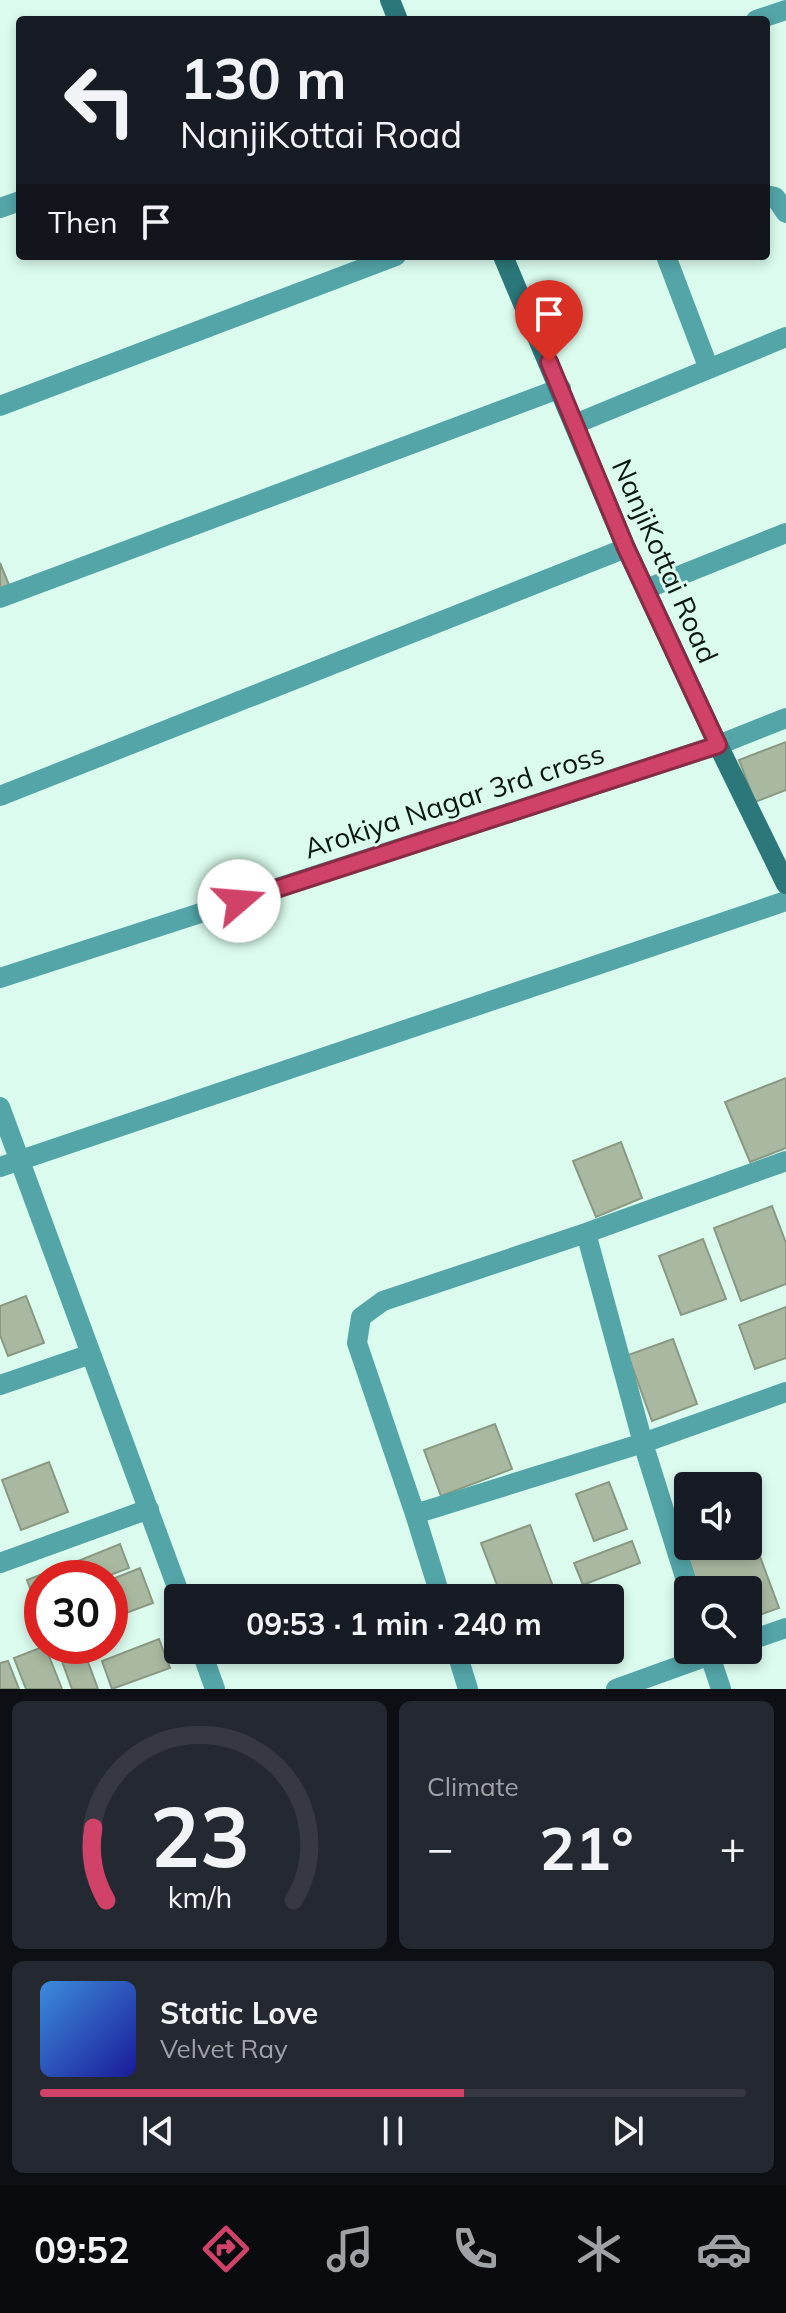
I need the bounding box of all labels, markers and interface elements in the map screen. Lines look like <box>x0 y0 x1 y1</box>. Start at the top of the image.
text: 130 m <box>180 43 347 113</box>
icon: left <box>48 48 152 152</box>
text: NanjiKottai Road <box>180 112 462 157</box>
icon: arrive <box>134 200 178 244</box>
text: Then <box>48 203 118 241</box>
pin <box>515 280 583 362</box>
icon: arrive <box>527 292 571 336</box>
street label: NanjiKottai Road <box>605 453 726 668</box>
street label: Arokiya Nagar 3rd cross <box>299 735 608 866</box>
position arrow <box>197 859 281 943</box>
map controls <box>674 1472 762 1664</box>
button: sound <box>674 1472 762 1560</box>
speed limit sign: 30 <box>24 1560 128 1664</box>
button: search <box>674 1576 762 1664</box>
text: 09:53 · 1 min · 240 m <box>246 1605 542 1643</box>
text: Climate <box>427 1770 519 1803</box>
text: 23 <box>150 1783 249 1888</box>
text: 21° <box>539 1810 634 1885</box>
text: − <box>427 1820 453 1875</box>
text: + <box>720 1820 746 1875</box>
text: km/h <box>167 1879 232 1915</box>
text: Static Love <box>160 1994 318 2032</box>
text: Velvet Ray <box>160 2032 288 2065</box>
icon: previous <box>136 2109 180 2153</box>
icon: pause <box>371 2109 415 2153</box>
icon: next <box>606 2109 650 2153</box>
icon: directions <box>198 2221 254 2277</box>
icon: music <box>322 2221 378 2277</box>
icon: phone <box>447 2221 503 2277</box>
icon: climate <box>571 2221 627 2277</box>
icon: car <box>696 2221 752 2277</box>
text: 09:52 <box>34 2227 130 2272</box>

